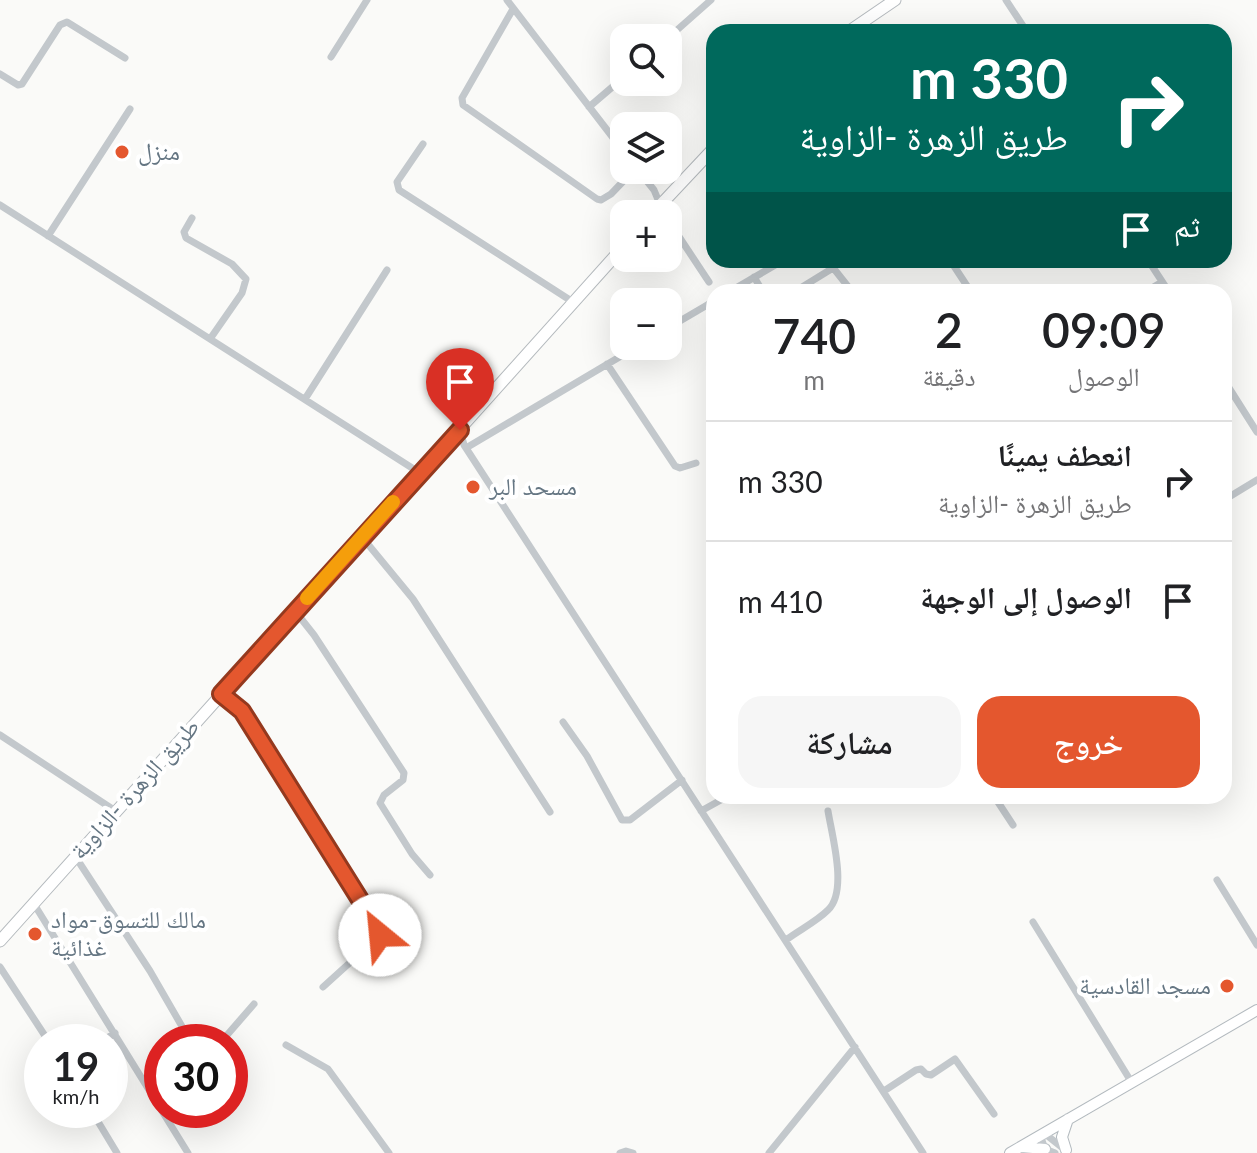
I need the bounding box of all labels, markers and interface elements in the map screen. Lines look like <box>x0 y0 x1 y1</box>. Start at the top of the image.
map controls <box>610 24 682 360</box>
button: search <box>610 24 682 96</box>
text: 330 m <box>910 44 1068 111</box>
icon: right <box>1096 56 1200 160</box>
button: layers <box>610 112 682 184</box>
text: طريق الزهرة -الزاوية <box>799 114 1068 158</box>
place label: منزل <box>138 136 180 166</box>
marker: منزل <box>113 143 131 161</box>
button: + <box>610 200 682 272</box>
text: ثم <box>1174 207 1200 243</box>
icon: arrive <box>1114 208 1158 252</box>
button: − <box>610 288 682 360</box>
text: 2 <box>935 301 963 358</box>
text: 09:09 <box>1042 301 1166 358</box>
text: 740 <box>773 307 856 364</box>
pin <box>426 348 494 430</box>
icon: arrive <box>438 360 482 404</box>
text: دقيقة <box>923 360 975 392</box>
text: الوصول <box>1068 360 1140 392</box>
text: m <box>804 364 825 396</box>
text: انعطف يمينًا <box>997 436 1132 472</box>
icon: right <box>1156 459 1200 503</box>
text: 330 m <box>738 463 823 499</box>
place label: مسحد البر <box>488 471 577 501</box>
marker: مسحد البر <box>464 478 482 496</box>
text: طريق الزهرة -الزاوية <box>938 487 1132 519</box>
text: الوصول إلى الوجهة <box>920 578 1132 614</box>
icon: arrive <box>1156 579 1200 623</box>
text: 410 m <box>738 583 823 619</box>
button: مشاركة <box>738 696 961 788</box>
button: خروج <box>977 696 1200 788</box>
street label: طريق الزهرة -الزاوية <box>63 712 205 865</box>
position arrow <box>338 893 422 977</box>
place label: مالك للتسوق-مواد غذائية <box>51 904 206 961</box>
marker: مالك للتسوق-مواد غذائية <box>26 925 44 943</box>
place label: مسجد القادسية <box>1079 970 1211 999</box>
marker: مسجد القادسية <box>1218 977 1236 995</box>
speed limit sign: 30 <box>144 1024 248 1128</box>
text: 19 <box>53 1042 99 1090</box>
text: km/h <box>53 1084 99 1108</box>

